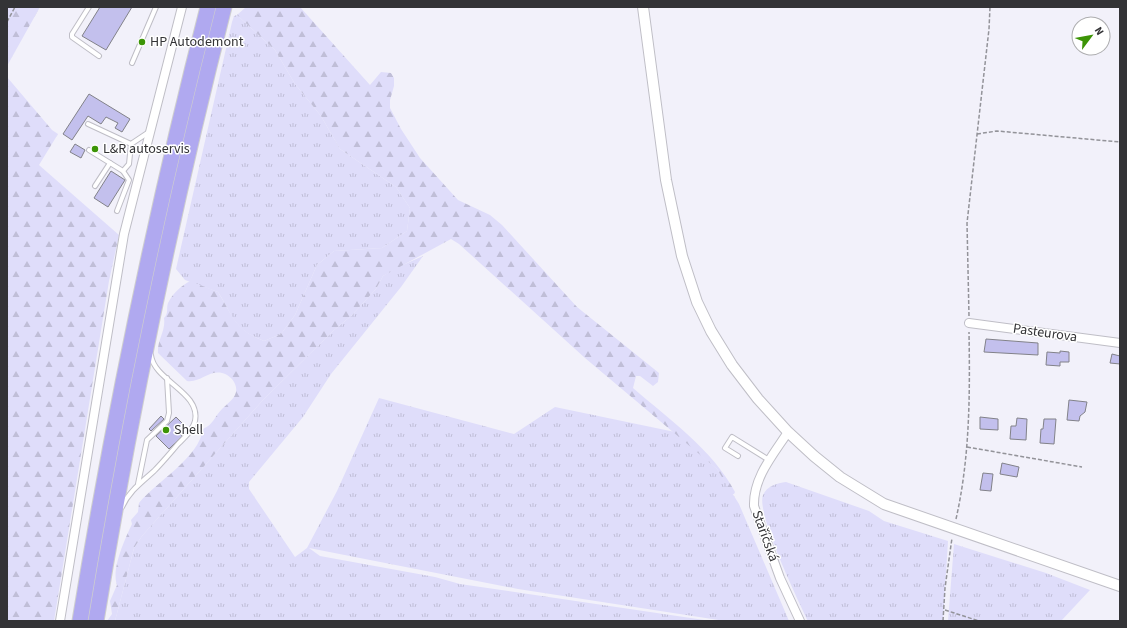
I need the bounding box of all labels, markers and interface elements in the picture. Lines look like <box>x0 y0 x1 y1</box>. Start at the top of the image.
north arrow <box>1071 16 1111 56</box>
text: N <box>1091 24 1107 38</box>
place label: HP Autodemont <box>150 32 244 52</box>
marker: HP Autodemont <box>137 37 147 47</box>
place label: L&R autoservis <box>103 139 190 159</box>
marker: L&R autoservis <box>90 144 100 154</box>
street label: Pasteurova <box>1012 319 1078 347</box>
place label: Shell <box>174 420 204 440</box>
marker: Shell <box>161 425 171 435</box>
street label: Staříčská <box>747 508 783 564</box>

